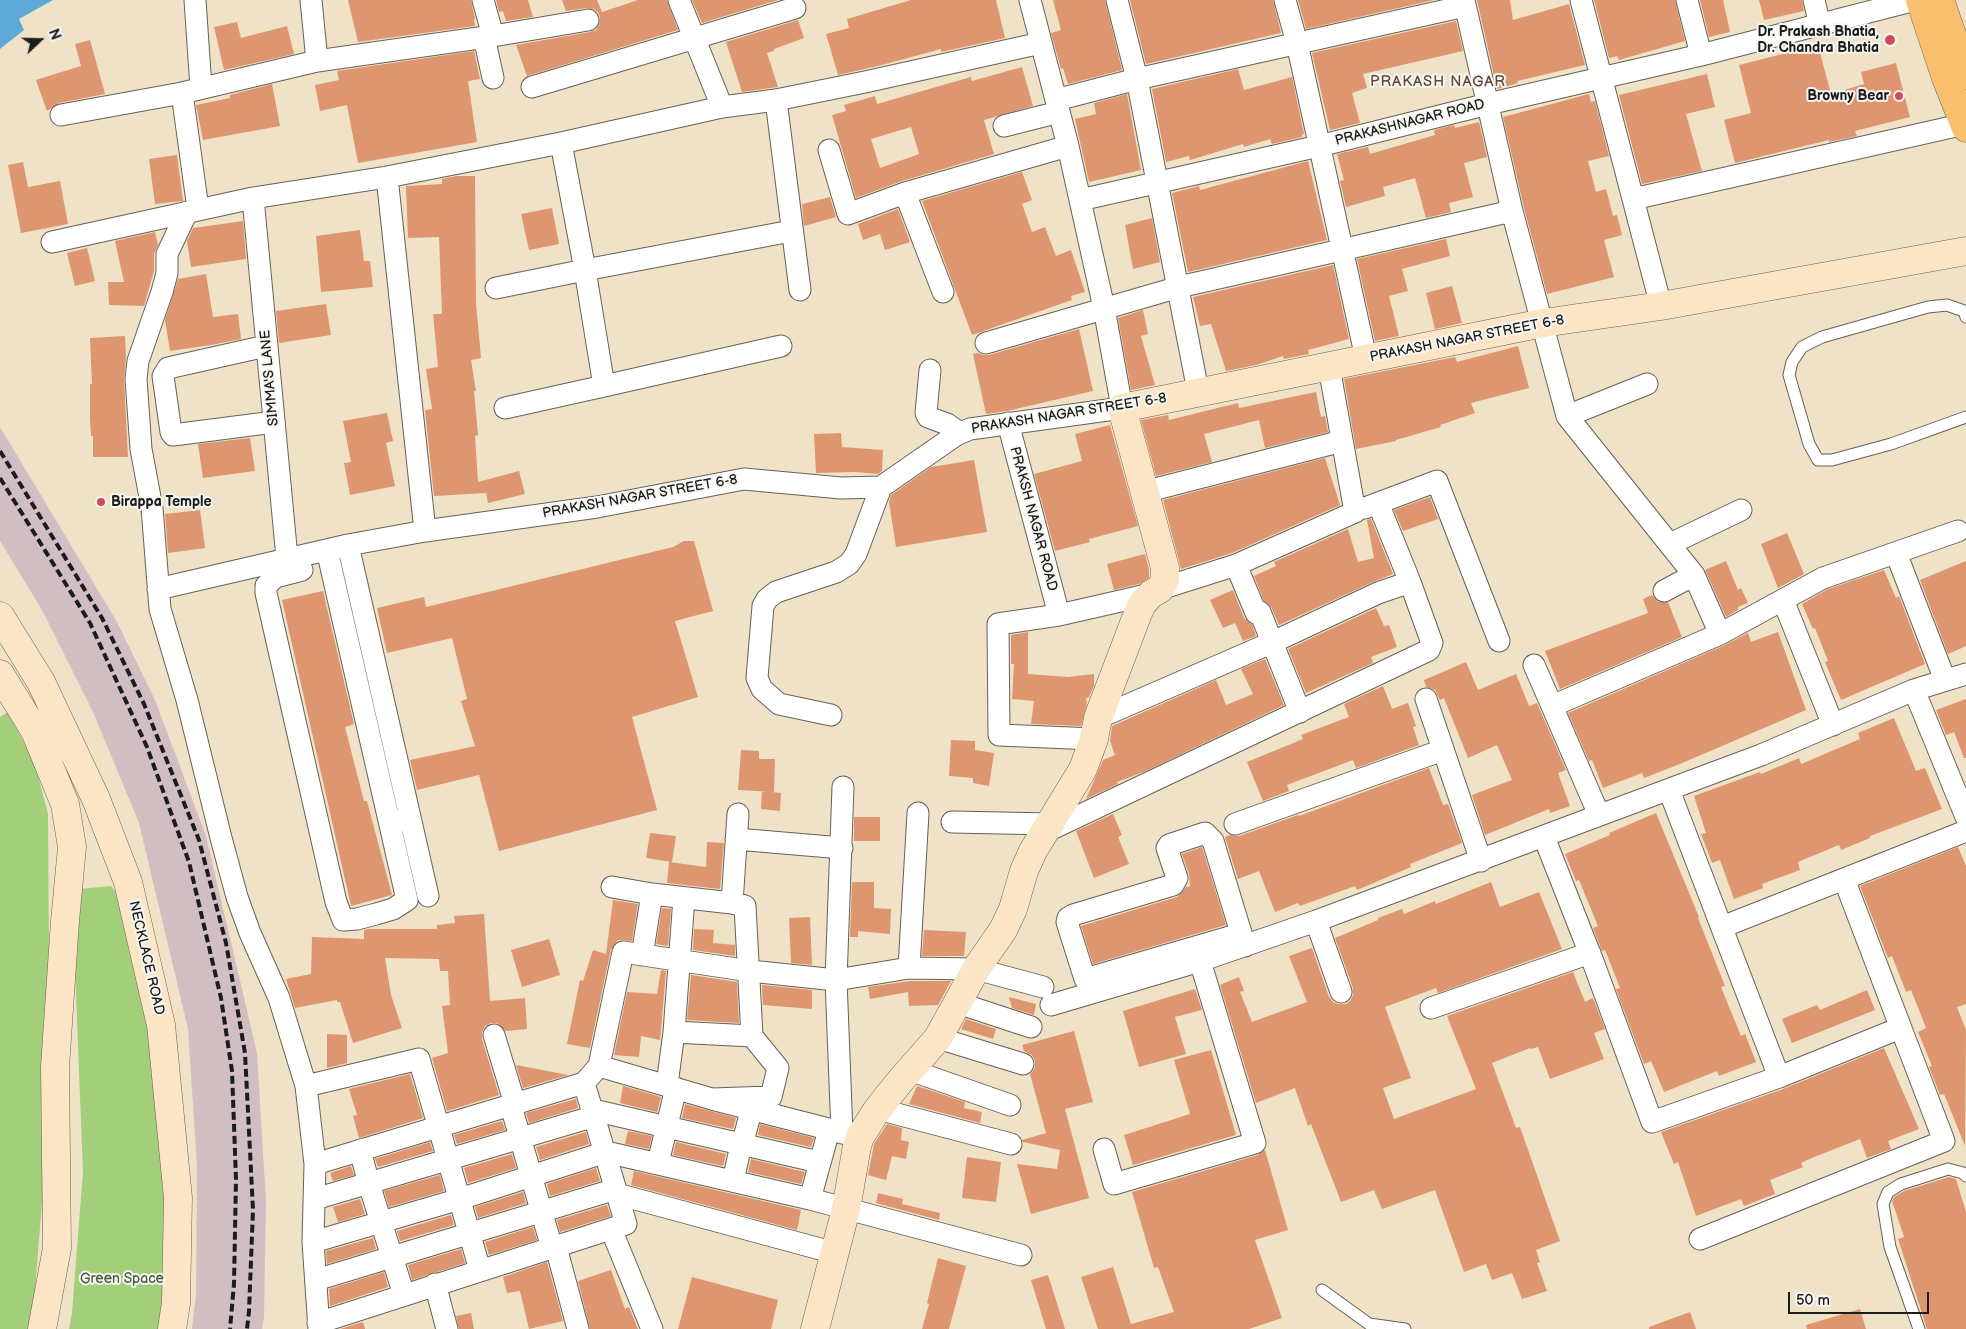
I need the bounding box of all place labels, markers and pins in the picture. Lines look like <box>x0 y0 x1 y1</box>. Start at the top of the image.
place label: Dr. Prakash Bhatia, Dr. Chandra Bhatia <box>1757 24 1879 56</box>
marker: Dr. Prakash Bhatia, Dr. Chandra Bhatia <box>1883 33 1897 47</box>
place label: Browny Bear <box>1807 88 1889 104</box>
marker: Browny Bear <box>1893 90 1905 102</box>
place label: Birappa Temple <box>111 494 211 510</box>
marker: Birappa Temple <box>95 496 107 508</box>

